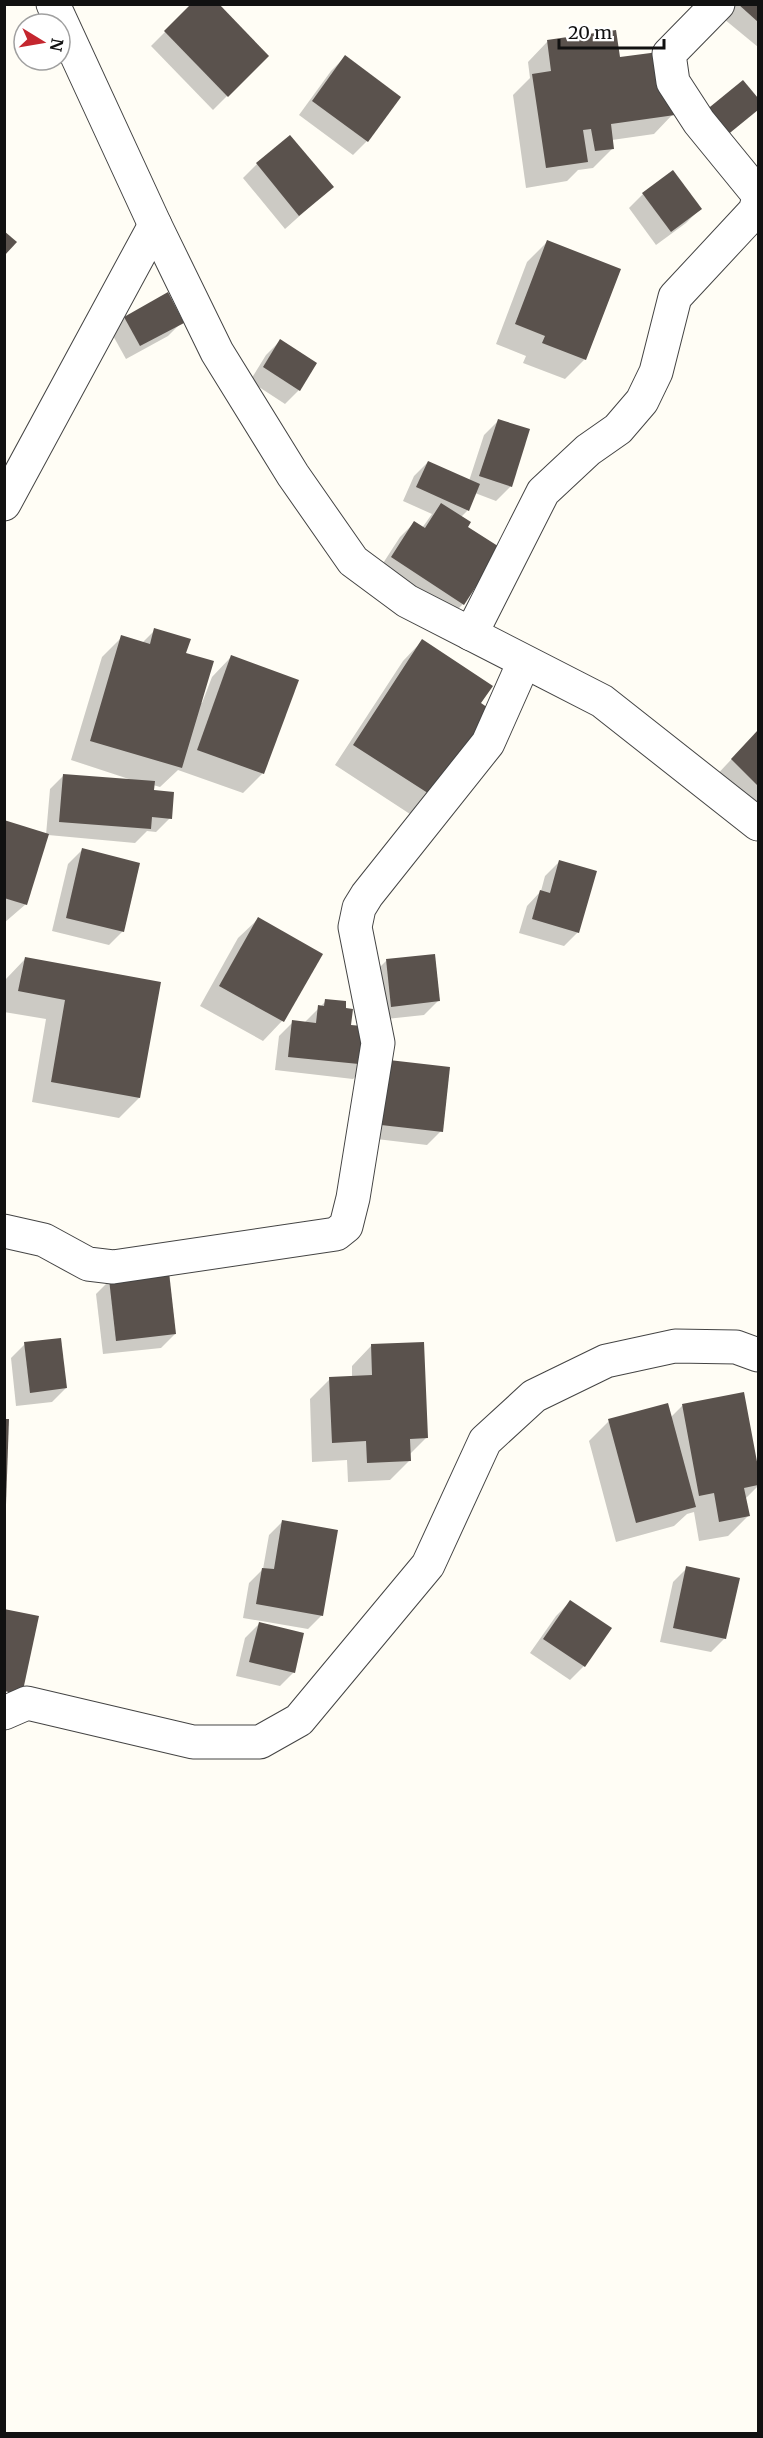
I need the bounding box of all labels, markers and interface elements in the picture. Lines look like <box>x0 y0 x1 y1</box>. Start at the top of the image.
north arrow <box>12 12 72 72</box>
scale bar <box>559 12 664 50</box>
text: 20 m <box>568 21 612 44</box>
text: N <box>46 37 68 53</box>

